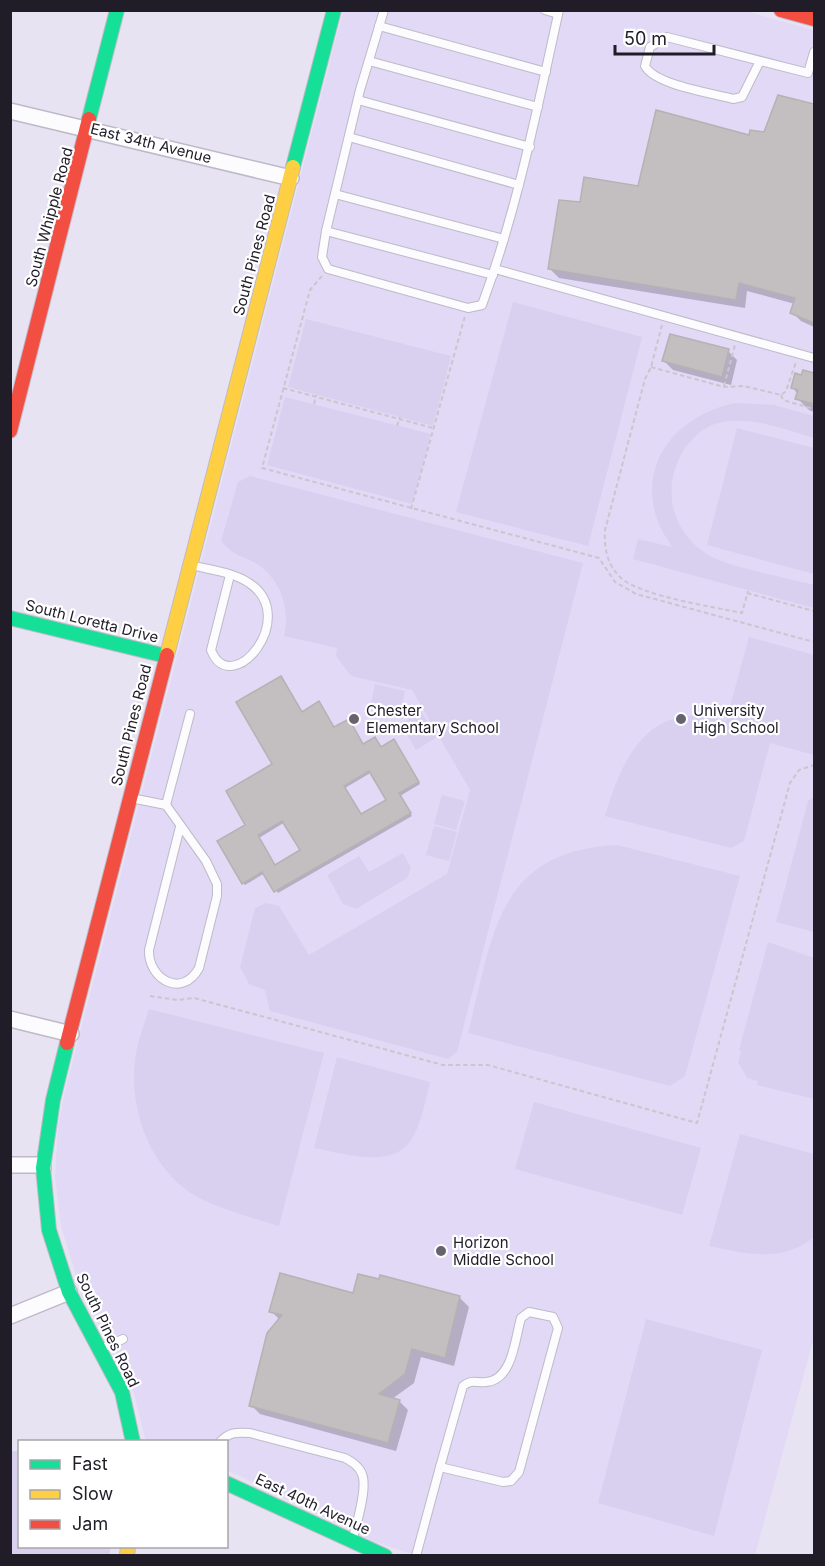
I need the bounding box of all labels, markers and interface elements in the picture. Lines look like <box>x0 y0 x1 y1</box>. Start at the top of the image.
scale bar <box>615 18 714 56</box>
text: 50 m <box>624 28 667 49</box>
street label: East 34th Avenue <box>88 119 214 167</box>
street label: South Whipple Road <box>21 145 77 289</box>
street label: South Pines Road <box>229 192 279 318</box>
street label: South Loretta Drive <box>23 595 161 647</box>
street label: South Pines Road <box>107 662 155 788</box>
place label: Chester Elementary School <box>366 701 499 737</box>
place label: University High School <box>693 701 779 737</box>
marker: Chester Elementary School <box>347 712 361 726</box>
marker: University High School <box>674 712 688 726</box>
place label: Horizon Middle School <box>453 1233 554 1269</box>
marker: Horizon Middle School <box>434 1244 448 1258</box>
street label: South Pines Road <box>72 1270 144 1390</box>
legend <box>18 1440 228 1548</box>
text: Fast <box>72 1453 108 1474</box>
street label: East 40th Avenue <box>253 1469 373 1539</box>
text: Slow <box>72 1483 113 1504</box>
text: Jam <box>72 1513 108 1534</box>

